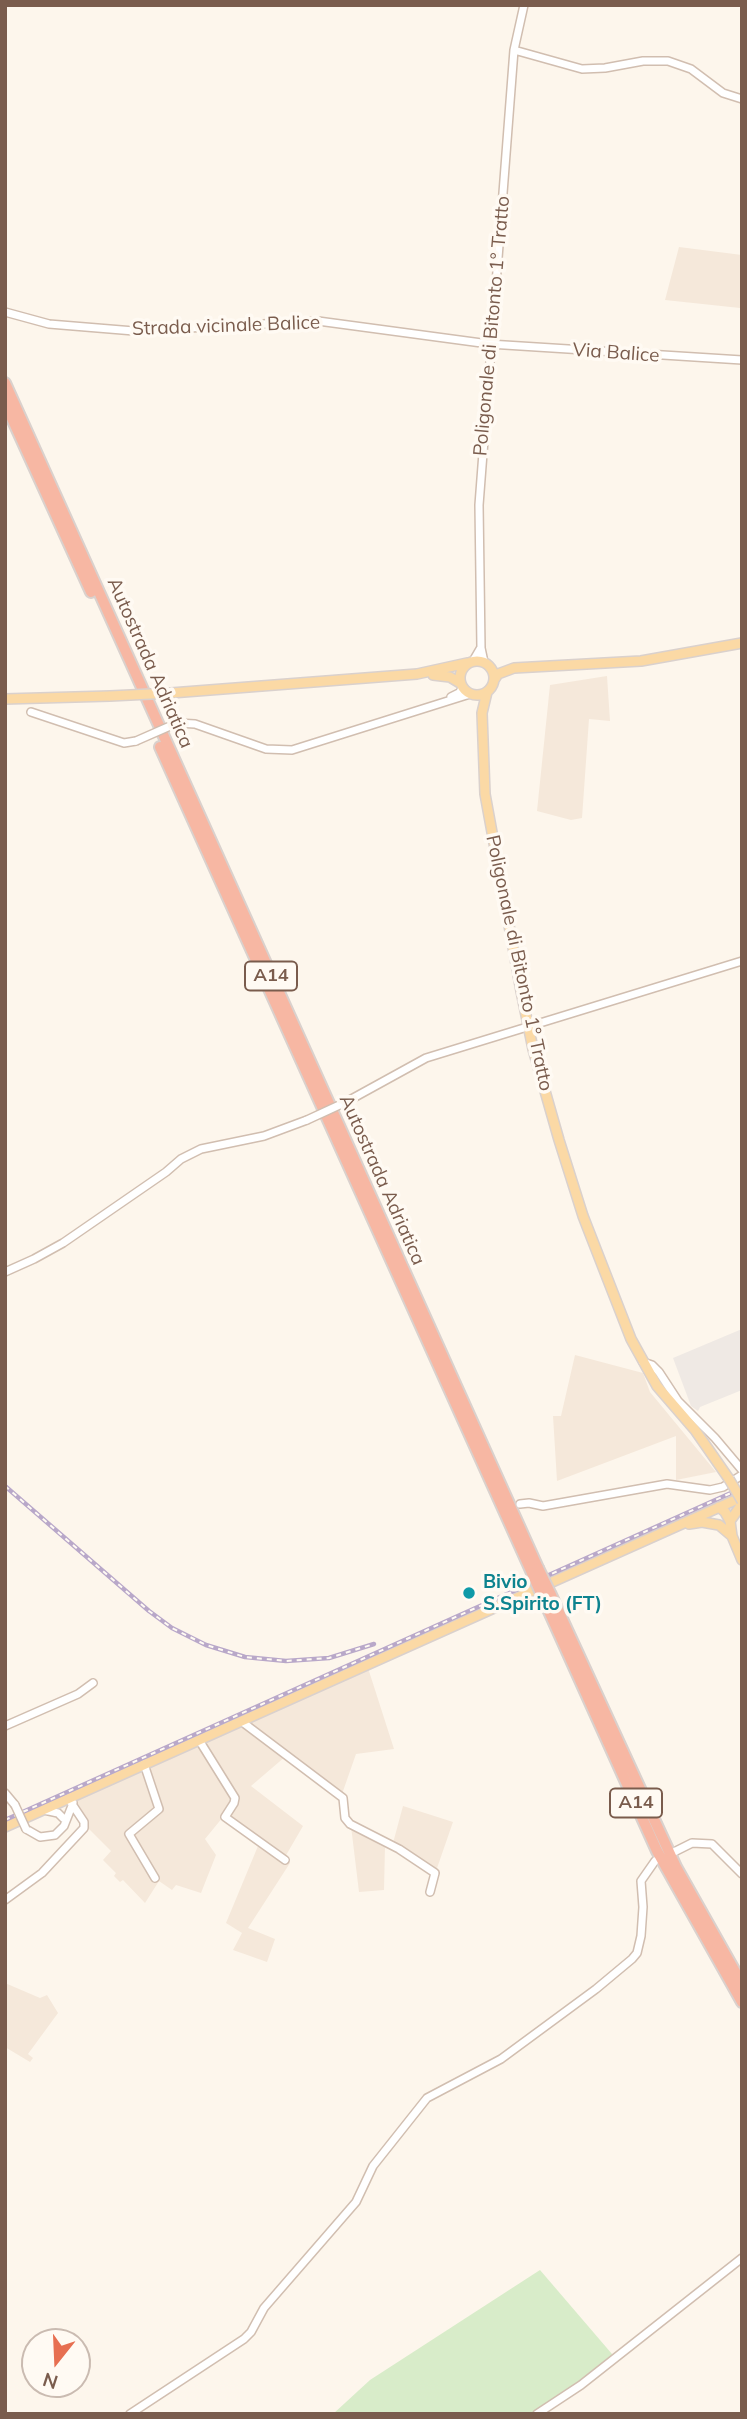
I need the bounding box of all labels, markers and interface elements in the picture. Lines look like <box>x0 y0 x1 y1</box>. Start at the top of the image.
street label: Poligonale di Bitonto 1° Tratto <box>469 195 515 457</box>
street label: Strada vicinale Balice <box>132 311 320 341</box>
street label: Via Balice <box>572 339 660 367</box>
street label: Autostrada Adriatica <box>102 574 198 752</box>
street label: Poligonale di Bitonto 1° Tratto <box>481 833 557 1093</box>
road number: A14 <box>245 961 297 990</box>
street label: Autostrada Adriatica <box>334 1091 430 1269</box>
place label: Bivio S.Spirito (FT) <box>483 1571 602 1615</box>
marker: Bivio S.Spirito (FT) <box>461 1585 477 1601</box>
road number: A14 <box>610 1788 662 1817</box>
north arrow <box>21 2328 91 2398</box>
text: N <box>40 2367 61 2395</box>

